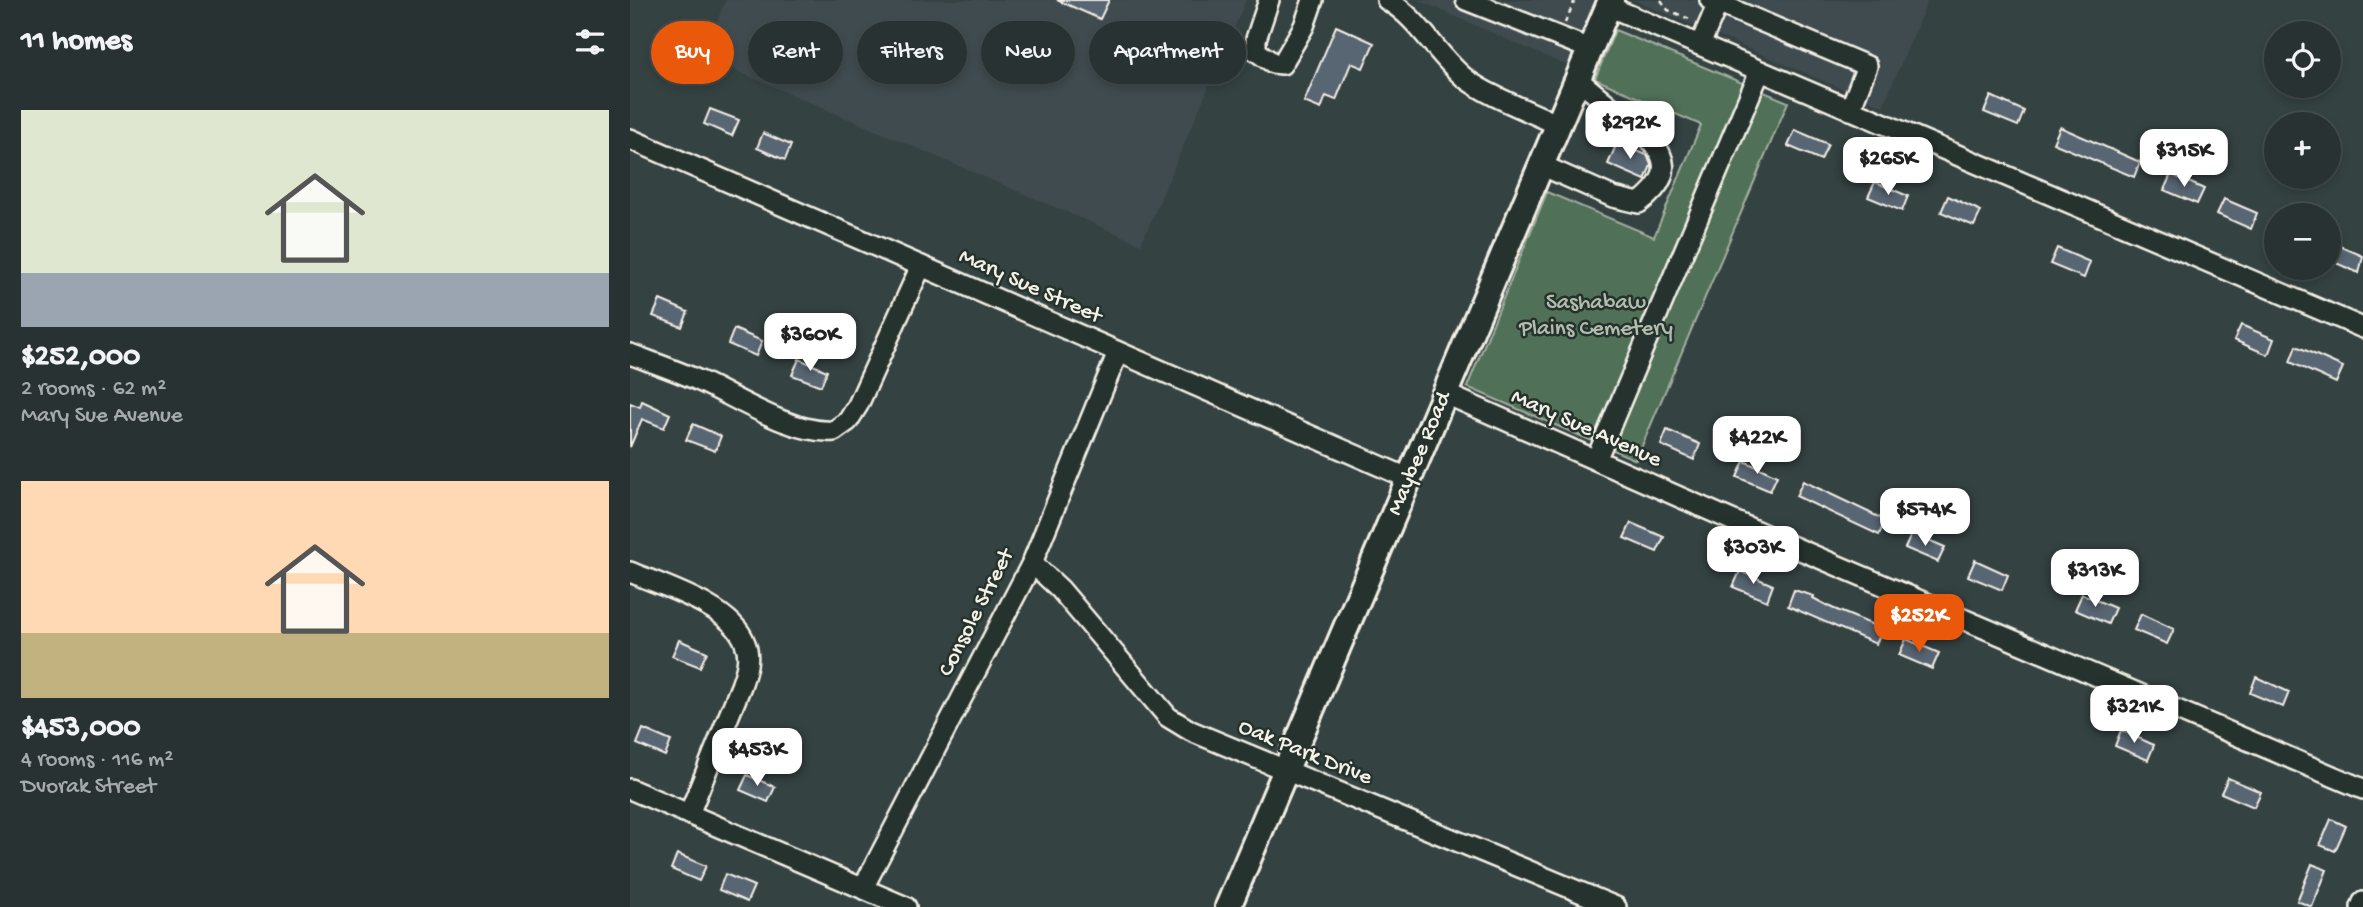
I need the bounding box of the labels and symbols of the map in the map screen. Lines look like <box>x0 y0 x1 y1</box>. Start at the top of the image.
pin: $292K <box>1581 102 1679 161</box>
pin: $315K <box>2135 130 2233 189</box>
pin: $265K <box>1839 138 1937 197</box>
street label: Mary Sue Street <box>954 243 1107 331</box>
park label: Sashabaw Plains Cemetery <box>1518 290 1673 343</box>
pin: $360K <box>761 314 859 373</box>
street label: Mary Sue Avenue <box>1507 384 1666 475</box>
street label: Maybee Road <box>1382 387 1459 520</box>
pin: $422K <box>1708 416 1806 476</box>
pin: $574K <box>1876 489 1974 548</box>
pin: $303K <box>1704 526 1802 586</box>
street label: Console Street <box>933 543 1021 681</box>
pin: $313K <box>2046 550 2144 609</box>
pin: $252K <box>1870 594 1968 654</box>
pin: $321K <box>2085 686 2183 745</box>
street label: Oak Park Drive <box>1234 714 1377 792</box>
pin: $453K <box>708 728 806 788</box>

